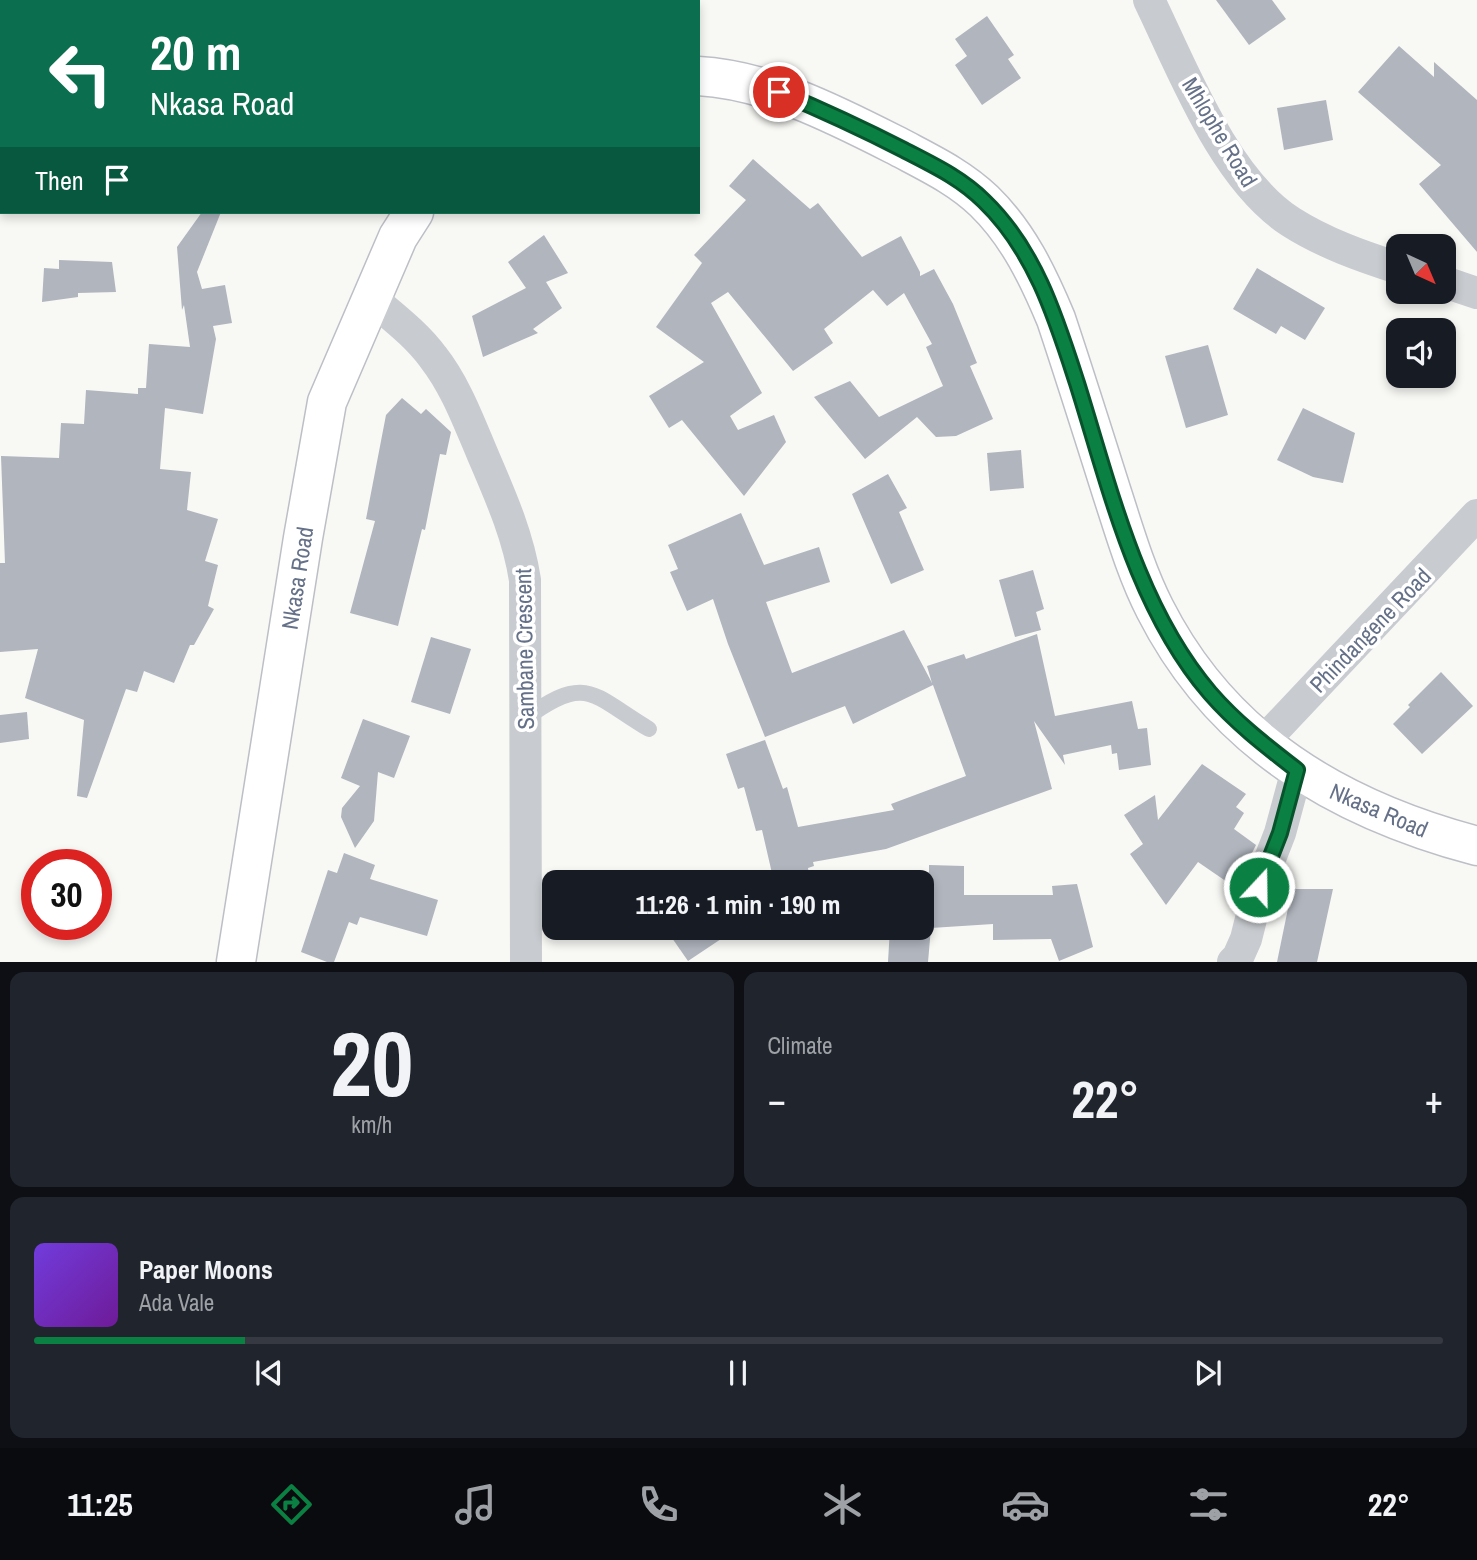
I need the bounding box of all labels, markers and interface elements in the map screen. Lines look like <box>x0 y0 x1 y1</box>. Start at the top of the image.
text: 20 m <box>150 19 242 85</box>
icon: left <box>35 28 126 119</box>
pin <box>749 62 809 122</box>
street label: Mhlophe Road <box>1175 71 1265 193</box>
icon: arrive <box>760 73 798 111</box>
text: Nkasa Road <box>150 82 294 125</box>
icon: arrive <box>98 161 136 199</box>
text: Then <box>35 163 84 198</box>
north arrow <box>1386 234 1456 304</box>
map controls <box>1386 234 1456 388</box>
button: sound <box>1386 318 1456 388</box>
street label: Nkasa Road <box>274 524 320 632</box>
street label: Phindangene Road <box>1302 561 1438 699</box>
street label: Sambane Crescent <box>507 568 541 730</box>
street label: Nkasa Road <box>1325 775 1433 845</box>
speed limit sign: 30 <box>21 849 112 940</box>
position arrow <box>1222 850 1296 924</box>
text: 11:26 · 1 min · 190 m <box>635 887 841 922</box>
text: 20 <box>330 1002 413 1124</box>
text: Climate <box>768 1030 832 1061</box>
text: 22° <box>1071 1064 1139 1134</box>
text: − <box>768 1074 786 1125</box>
text: + <box>1425 1074 1443 1125</box>
text: km/h <box>351 1109 392 1140</box>
text: Paper Moons <box>139 1252 273 1287</box>
text: Ada Vale <box>139 1287 214 1318</box>
icon: previous <box>250 1354 288 1392</box>
icon: pause <box>719 1354 757 1392</box>
icon: next <box>1189 1354 1227 1392</box>
icon: directions <box>267 1480 316 1529</box>
icon: music <box>451 1480 500 1529</box>
icon: phone <box>634 1480 683 1529</box>
icon: climate <box>818 1480 867 1529</box>
icon: car <box>1001 1480 1050 1529</box>
icon: filters <box>1184 1480 1233 1529</box>
text: 11:25 <box>67 1483 133 1526</box>
text: 22° <box>1368 1483 1410 1526</box>

